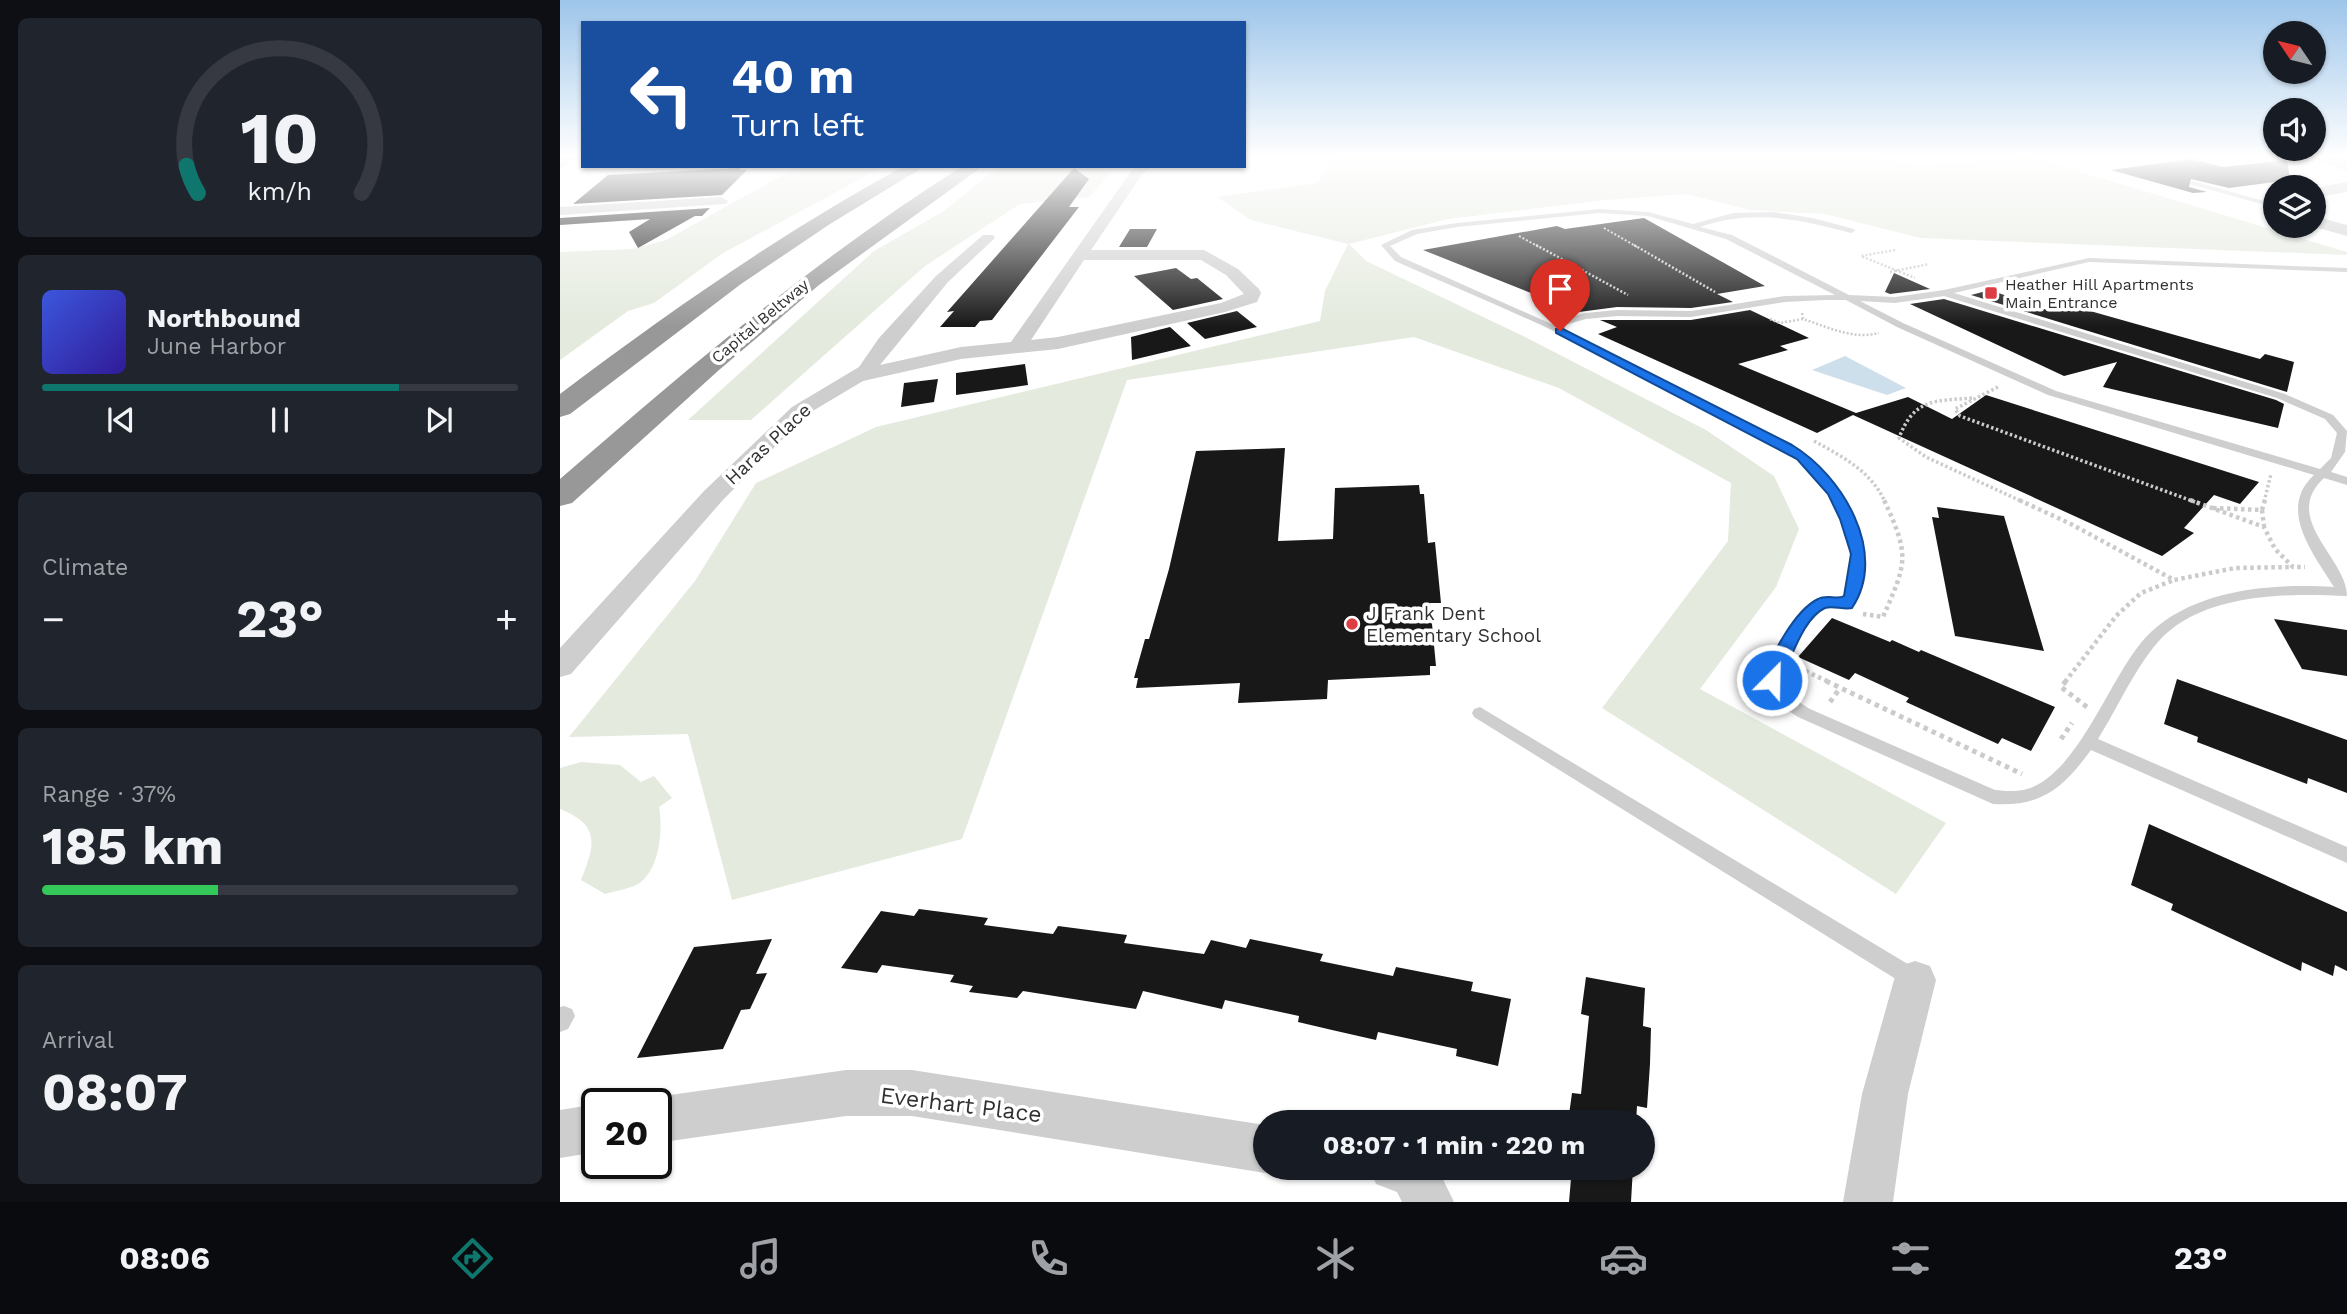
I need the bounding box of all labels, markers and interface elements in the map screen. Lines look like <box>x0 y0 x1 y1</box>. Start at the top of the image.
north arrow <box>2263 21 2326 84</box>
map controls <box>2263 21 2326 238</box>
text: 40 m <box>731 47 854 105</box>
icon: left <box>616 49 707 140</box>
text: 10 <box>241 96 319 182</box>
button: sound <box>2263 98 2326 161</box>
text: Turn left <box>731 106 864 144</box>
button: layers <box>2263 175 2326 238</box>
text: km/h <box>248 177 312 206</box>
pin <box>1530 259 1590 331</box>
icon: arrive <box>1541 270 1579 308</box>
street label: Capital Beltway <box>708 274 813 367</box>
place label: Heather Hill Apartments Main Entrance <box>2005 275 2194 312</box>
marker: Heather Hill Apartments Main Entrance <box>1983 285 1999 301</box>
text: Northbound <box>147 303 301 333</box>
text: June Harbor <box>147 333 286 360</box>
street label: Haras Place <box>720 398 816 490</box>
icon: previous <box>102 401 140 439</box>
icon: pause <box>261 401 299 439</box>
icon: next <box>420 401 458 439</box>
text: Climate <box>42 554 128 581</box>
text: 23° <box>236 589 324 650</box>
text: − <box>42 597 65 641</box>
text: + <box>495 597 518 641</box>
place label: J Frank Dent Elementary School <box>1366 602 1541 647</box>
marker: J Frank Dent Elementary School <box>1344 616 1360 632</box>
position arrow <box>1735 643 1809 717</box>
text: Range · 37% <box>42 781 176 808</box>
text: 185 km <box>42 816 223 877</box>
text: Arrival <box>42 1027 114 1054</box>
text: 08:07 <box>42 1062 188 1123</box>
street label: Everhart Place <box>879 1082 1043 1128</box>
speed limit sign: 20 <box>581 1088 672 1179</box>
text: 08:07 · 1 min · 220 m <box>1323 1130 1585 1160</box>
icon: directions <box>448 1234 497 1283</box>
icon: music <box>736 1234 785 1283</box>
icon: phone <box>1024 1234 1073 1283</box>
icon: climate <box>1311 1234 1360 1283</box>
icon: car <box>1599 1234 1648 1283</box>
icon: filters <box>1886 1234 1935 1283</box>
text: 08:06 <box>119 1239 210 1277</box>
text: 23° <box>2174 1239 2228 1277</box>

